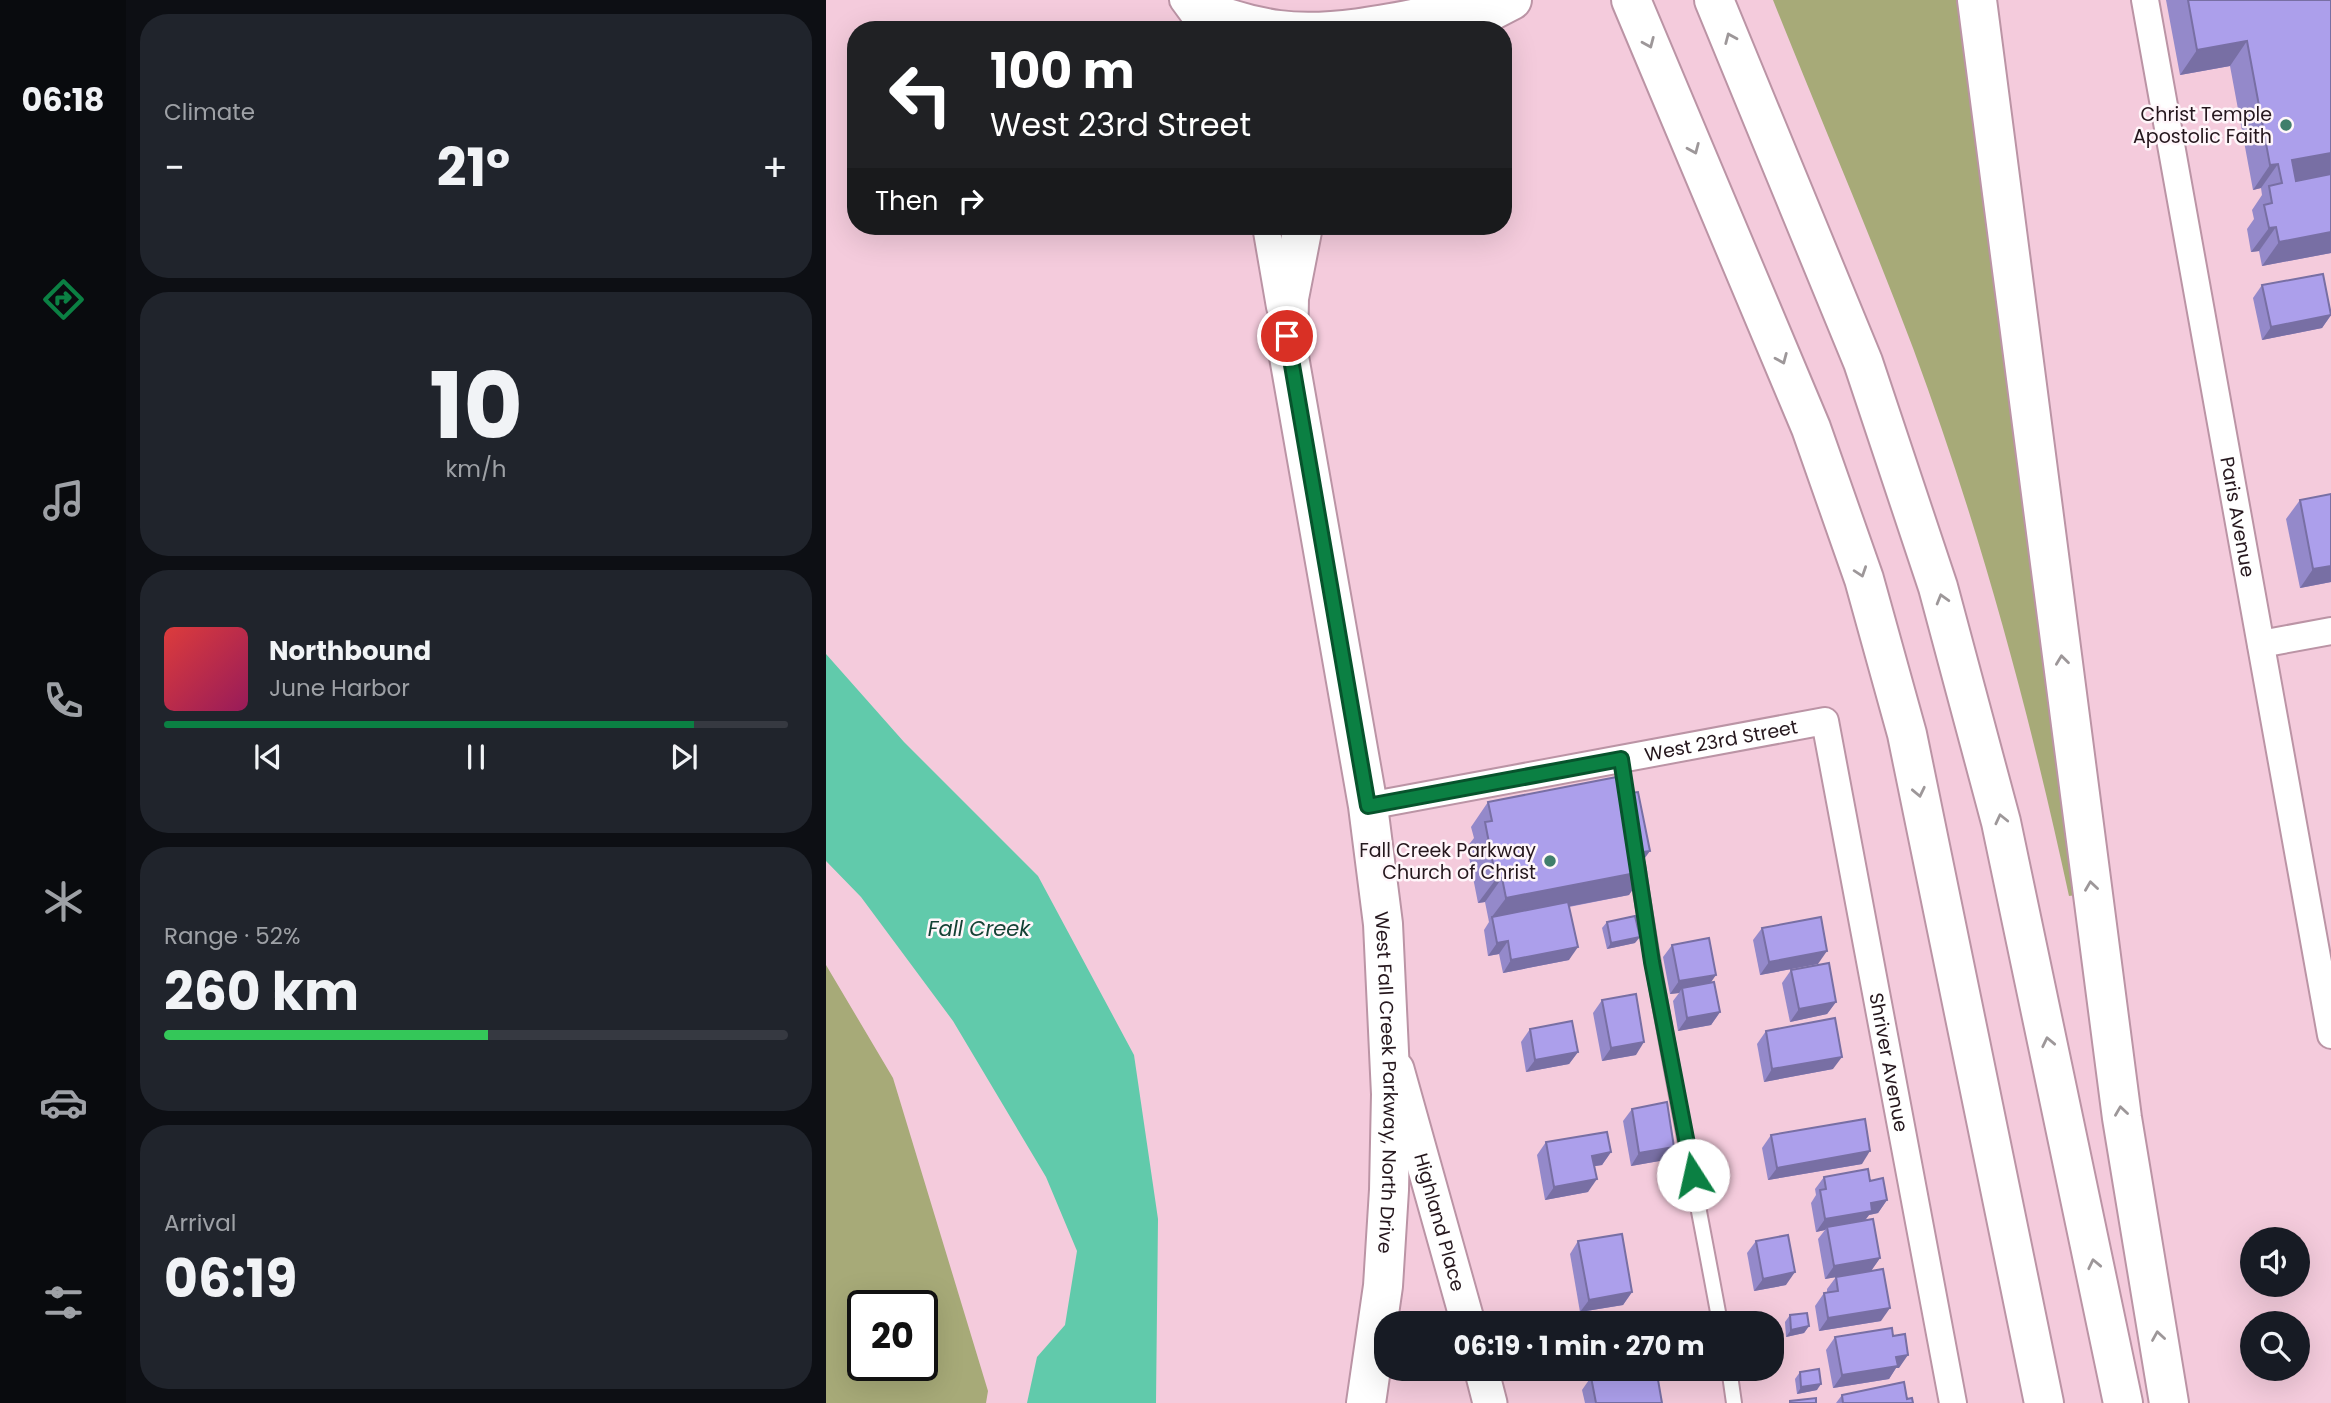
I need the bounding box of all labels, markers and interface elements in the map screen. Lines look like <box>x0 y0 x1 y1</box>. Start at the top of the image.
one-way arrow <box>1725 33 1739 45</box>
one-way arrow <box>1641 36 1655 48</box>
text: 100 m <box>990 37 1135 105</box>
icon: left <box>875 49 966 140</box>
text: 06:18 <box>21 77 105 122</box>
text: Climate <box>164 96 255 128</box>
place label: Christ Temple Apostolic Faith <box>2133 101 2272 150</box>
text: West 23rd Street <box>990 102 1251 147</box>
marker: Christ Temple Apostolic Faith <box>2278 117 2294 133</box>
text: 21° <box>437 131 510 204</box>
text: − <box>164 141 185 194</box>
text: + <box>762 141 788 194</box>
one-way arrow <box>1686 142 1700 154</box>
icon: right <box>952 182 990 220</box>
text: Then <box>875 183 938 219</box>
icon: directions <box>39 275 88 324</box>
pin <box>1257 306 1317 366</box>
icon: arrive <box>1268 317 1306 355</box>
text: 10 <box>429 342 523 470</box>
one-way arrow <box>1774 351 1788 364</box>
text: km/h <box>445 453 507 485</box>
street label: Paris Avenue <box>2214 454 2262 579</box>
icon: music <box>39 476 88 525</box>
one-way arrow <box>1853 565 1867 577</box>
one-way arrow <box>1935 593 1950 605</box>
text: Northbound <box>269 633 431 669</box>
one-way arrow <box>2055 654 2070 666</box>
text: June Harbor <box>269 672 410 704</box>
icon: phone <box>39 676 88 725</box>
street label: West 23rd Street <box>1642 713 1800 768</box>
icon: previous <box>249 738 287 776</box>
icon: pause <box>457 738 495 776</box>
icon: next <box>665 738 703 776</box>
one-way arrow <box>1910 786 1925 798</box>
one-way arrow <box>1994 813 2009 825</box>
place label: Fall Creek Parkway Church of Christ <box>1359 837 1536 886</box>
marker: Fall Creek Parkway Church of Christ <box>1542 853 1558 869</box>
icon: climate <box>39 877 88 926</box>
one-way arrow <box>2084 880 2099 892</box>
street label: West Fall Creek Parkway, North Drive <box>1368 910 1405 1255</box>
water label: Fall Creek <box>928 914 1031 943</box>
text: Range · 52% <box>164 920 300 952</box>
text: 260 km <box>164 955 359 1028</box>
street label: Shriver Avenue <box>1863 990 1915 1134</box>
one-way arrow <box>2041 1036 2056 1048</box>
icon: car <box>39 1078 88 1127</box>
one-way arrow <box>2114 1105 2129 1117</box>
position arrow <box>1656 1138 1730 1212</box>
street label: Highland Place <box>1408 1150 1472 1294</box>
text: Arrival <box>164 1207 236 1239</box>
map controls <box>2240 1227 2310 1381</box>
button: sound <box>2240 1227 2310 1297</box>
text: 06:19 <box>164 1242 297 1315</box>
one-way arrow <box>2088 1258 2103 1270</box>
icon: filters <box>39 1278 88 1327</box>
speed limit sign: 20 <box>847 1290 938 1381</box>
button: search <box>2240 1311 2310 1381</box>
text: 06:19 · 1 min · 270 m <box>1453 1328 1705 1364</box>
one-way arrow <box>2151 1330 2166 1342</box>

